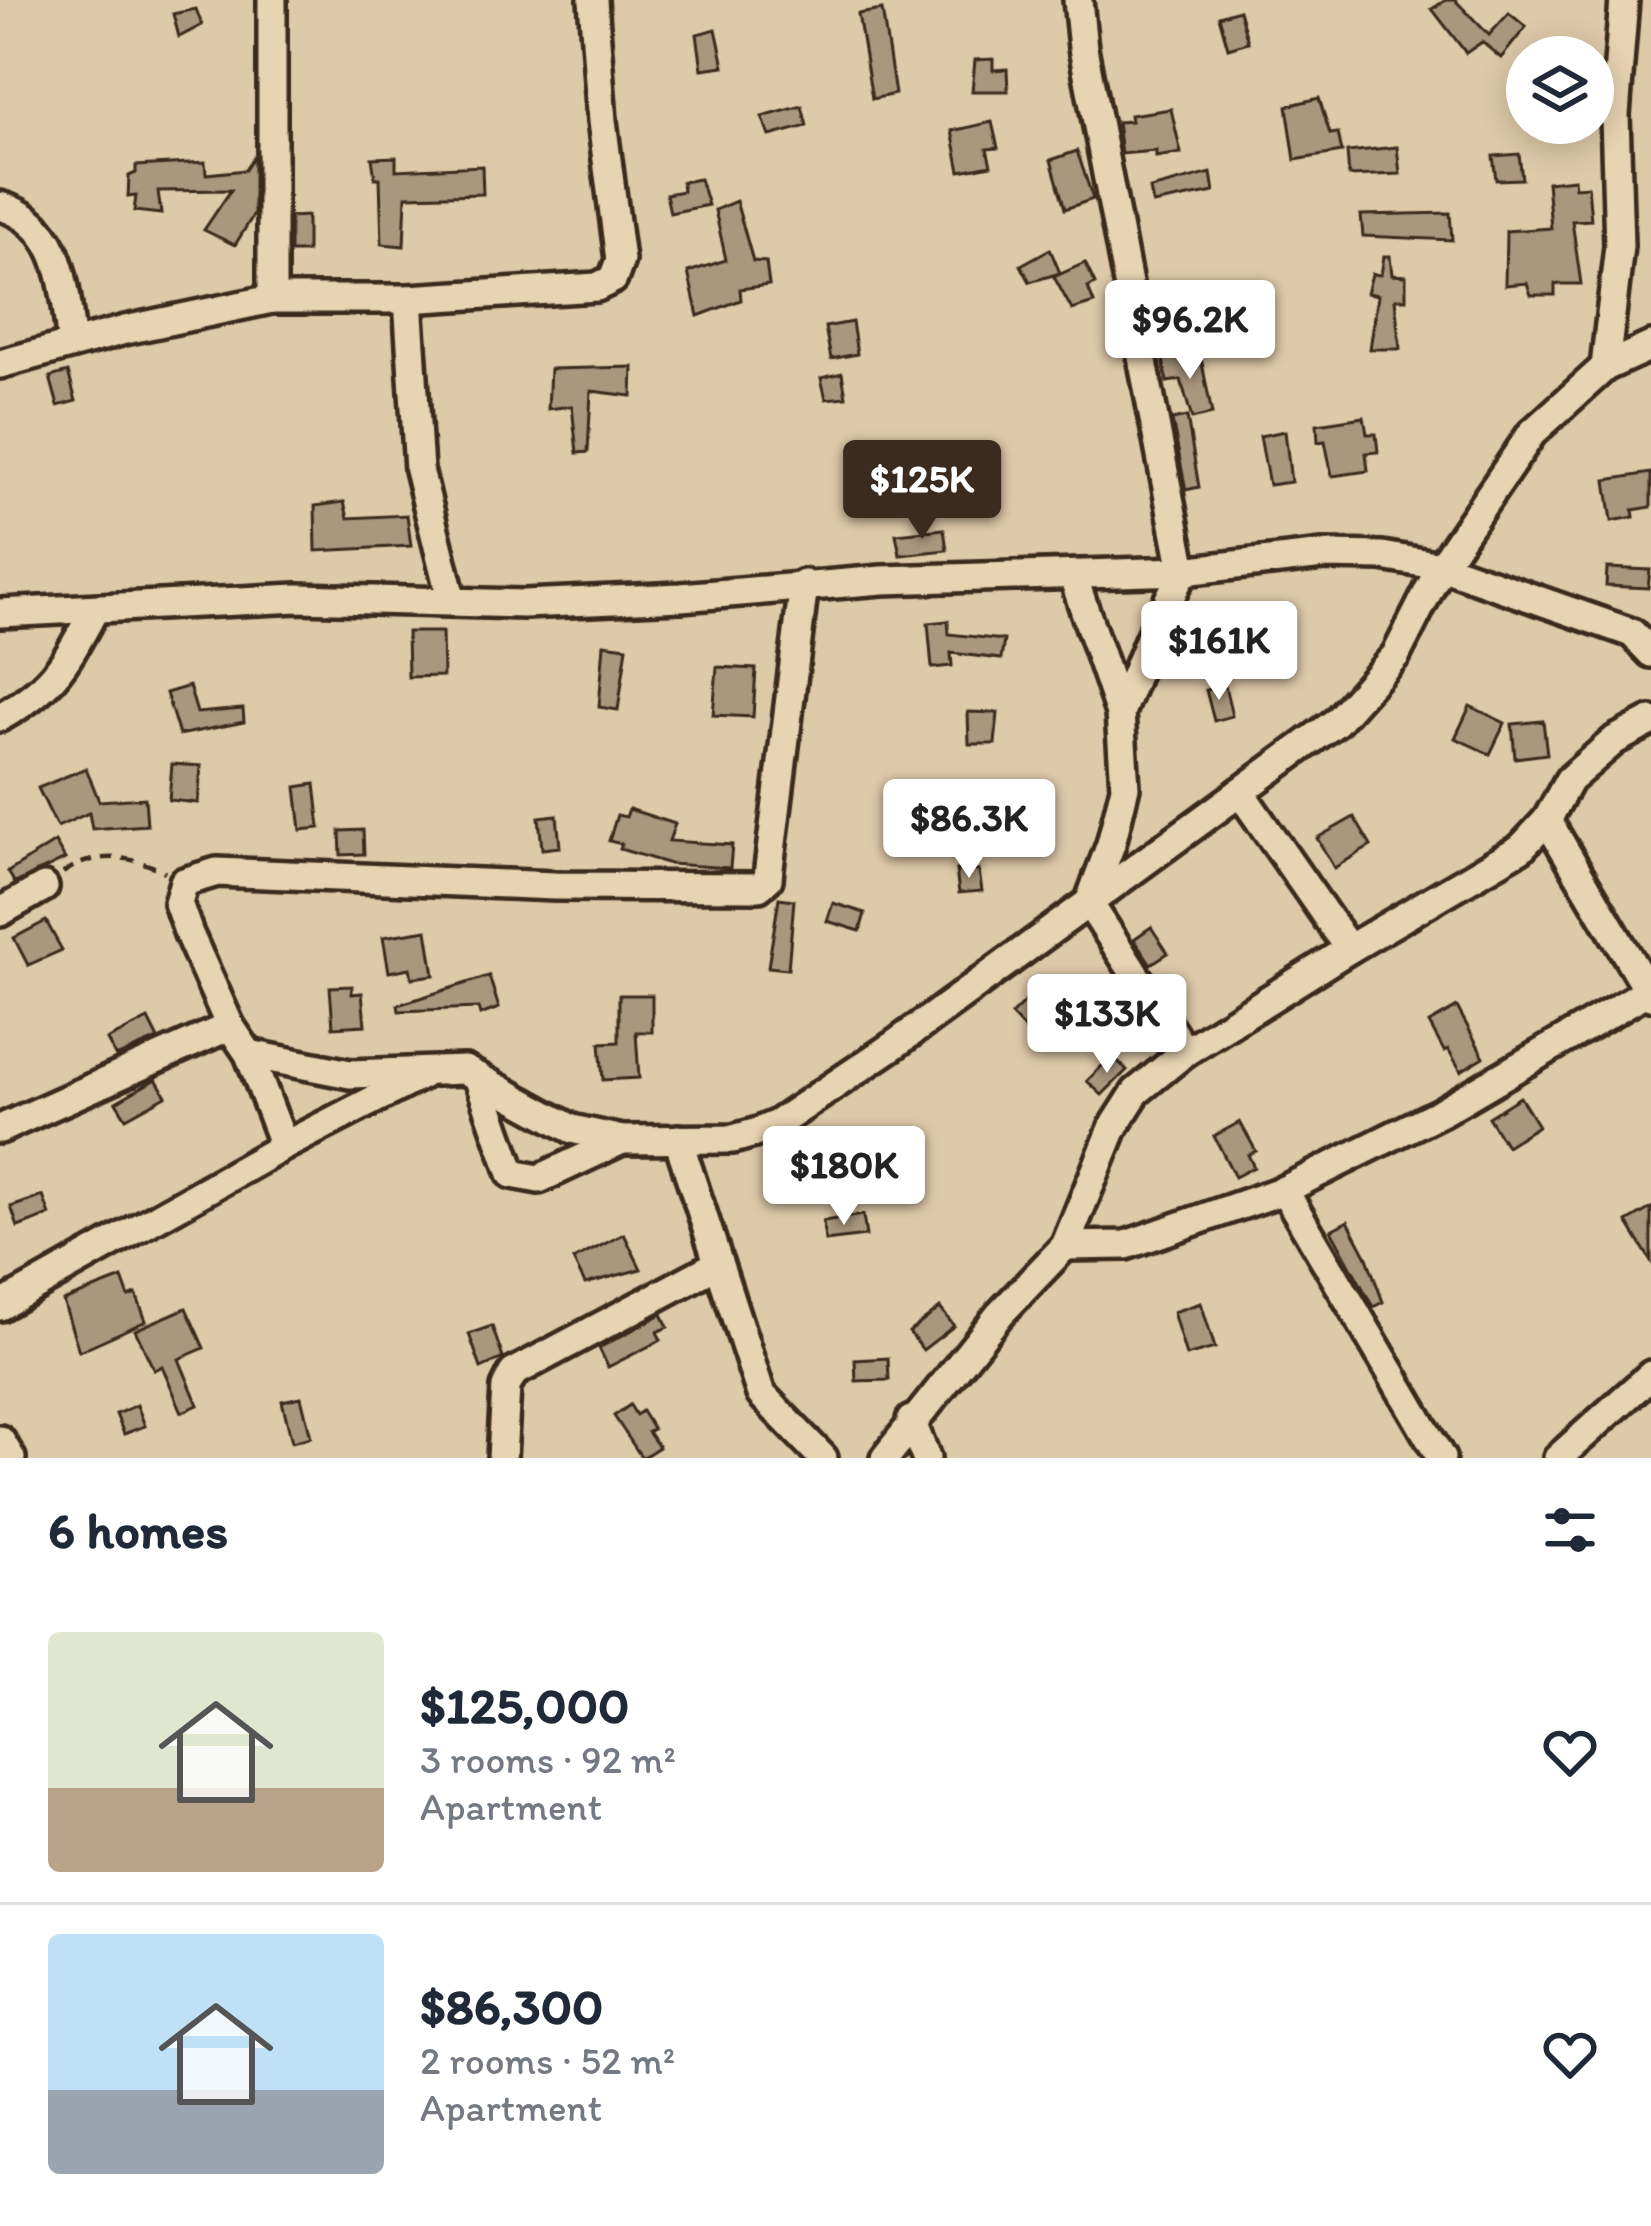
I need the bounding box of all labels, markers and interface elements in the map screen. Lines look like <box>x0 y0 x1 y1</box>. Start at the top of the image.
map controls <box>1506 36 1614 144</box>
button: layers <box>1506 36 1614 144</box>
pin: $96.2K <box>1092 280 1288 382</box>
text: $96.2K <box>1132 295 1248 342</box>
pin: $125K <box>838 440 1006 542</box>
text: $125K <box>870 455 974 502</box>
pin: $161K <box>1135 601 1303 703</box>
text: $161K <box>1168 616 1270 663</box>
pin: $86.3K <box>871 779 1067 881</box>
text: $86.3K <box>910 794 1028 841</box>
pin: $133K <box>1023 974 1191 1076</box>
text: $133K <box>1054 989 1160 1036</box>
pin: $180K <box>760 1126 928 1228</box>
text: $180K <box>790 1141 898 1188</box>
icon: filters <box>1537 1497 1603 1563</box>
text: 6 homes <box>48 1500 228 1561</box>
text: $125,000 <box>420 1675 629 1736</box>
icon: home <box>144 1680 288 1824</box>
icon: heart <box>1537 1719 1603 1785</box>
text: 3 rooms · 92 m² <box>420 1736 676 1783</box>
text: Apartment <box>420 1783 602 1830</box>
text: $86,300 <box>420 1976 604 2037</box>
icon: home <box>144 1982 288 2126</box>
icon: heart <box>1537 2021 1603 2087</box>
text: 2 rooms · 52 m² <box>420 2037 675 2084</box>
text: Apartment <box>420 2084 602 2131</box>

